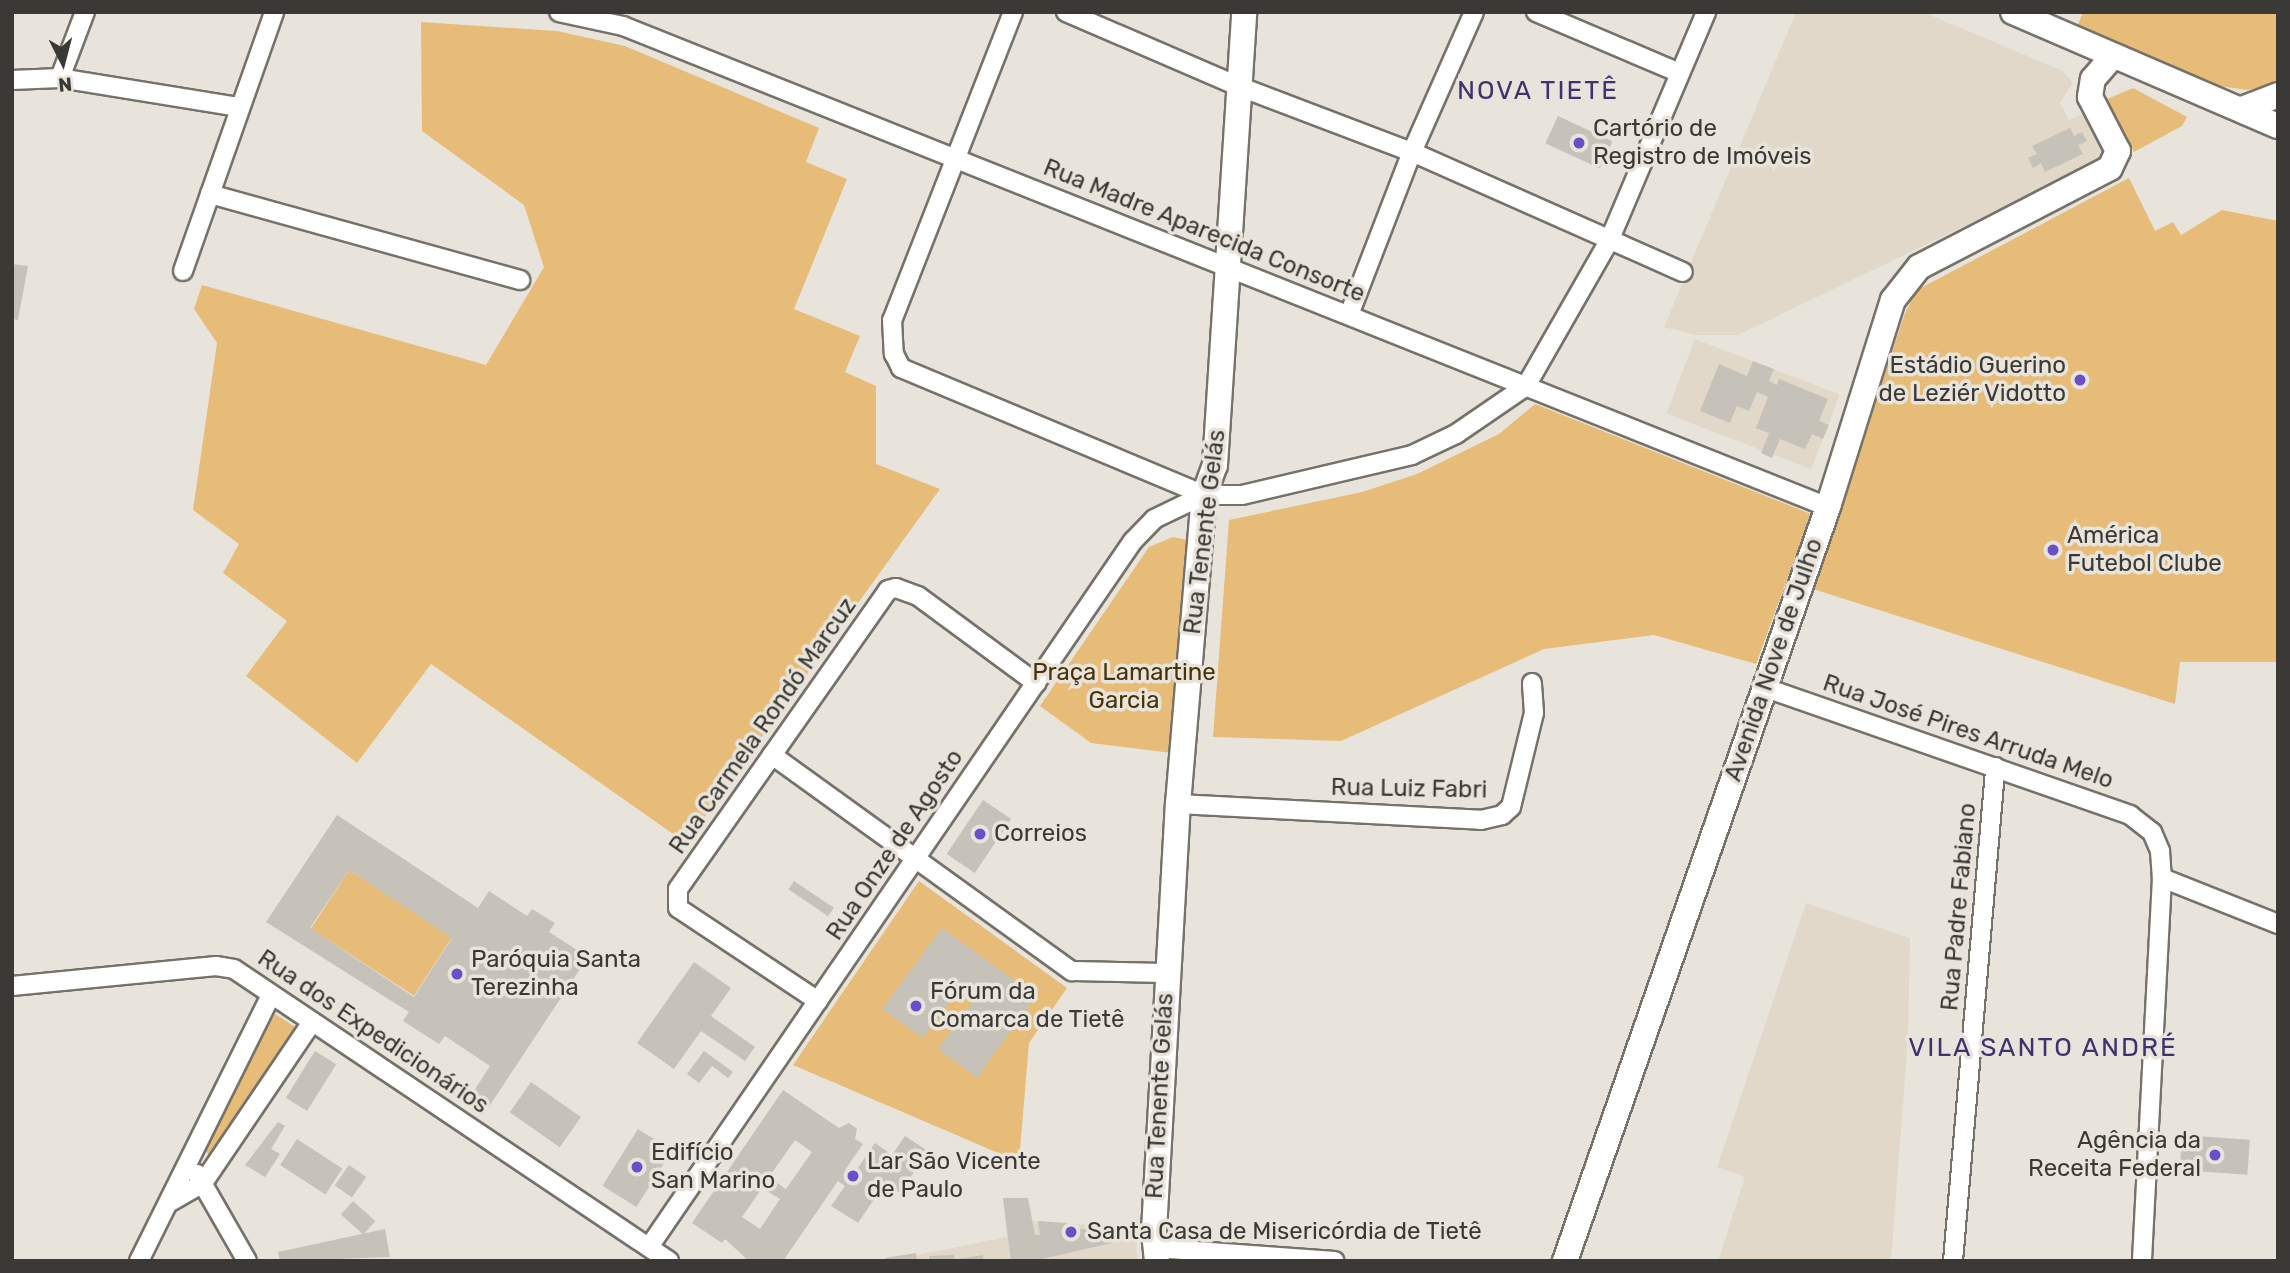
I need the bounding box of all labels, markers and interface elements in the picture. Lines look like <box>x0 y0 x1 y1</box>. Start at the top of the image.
north arrow <box>28 28 98 98</box>
text: N <box>57 72 73 97</box>
district label: NOVA TIETÊ <box>1458 75 1618 107</box>
place label: Cartório de Registro de Imóveis <box>1593 115 1811 171</box>
marker: Cartório de Registro de Imóveis <box>1571 135 1587 151</box>
street label: Rua Madre Aparecida Consorte <box>1039 153 1369 309</box>
place label: Estádio Guerino de Leziér Vidotto <box>1877 352 2066 408</box>
marker: Estádio Guerino de Leziér Vidotto <box>2072 372 2088 388</box>
street label: Rua Tenente Gelás <box>1178 428 1232 636</box>
place label: América Futebol Clube <box>2067 522 2222 578</box>
street label: Avenida Nove de Julho <box>1719 535 1829 785</box>
marker: América Futebol Clube <box>2045 542 2061 558</box>
street label: Rua Carmela Rondó Marcuz <box>663 592 863 860</box>
park label: Praça Lamartine Garcia <box>1032 659 1216 715</box>
street label: Rua José Pires Arruda Melo <box>1819 669 2117 795</box>
street label: Rua Onze de Agosto <box>820 744 970 946</box>
street label: Rua Luiz Fabri <box>1330 773 1488 805</box>
street label: Rua Padre Fabiano <box>1936 802 1982 1012</box>
place label: Correios <box>994 820 1087 848</box>
marker: Correios <box>972 826 988 842</box>
street label: Rua dos Expedicionários <box>252 944 494 1120</box>
place label: Paróquia Santa Terezinha <box>471 946 641 1002</box>
marker: Paróquia Santa Terezinha <box>449 966 465 982</box>
place label: Fórum da Comarca de Tietê <box>930 978 1125 1034</box>
street label: Rua Tenente Gelás <box>1140 992 1180 1200</box>
marker: Fórum da Comarca de Tietê <box>908 998 924 1014</box>
district label: VILA SANTO ANDRÉ <box>1910 1032 2176 1064</box>
place label: Agência da Receita Federal <box>2028 1127 2201 1183</box>
place label: Edifício San Marino <box>651 1139 775 1195</box>
marker: Agência da Receita Federal <box>2207 1147 2223 1163</box>
place label: Lar São Vicente de Paulo <box>867 1148 1042 1204</box>
marker: Edifício San Marino <box>629 1159 645 1175</box>
marker: Lar São Vicente de Paulo <box>845 1168 861 1184</box>
place label: Santa Casa de Misericórdia de Tietê <box>1087 1218 1482 1246</box>
marker: Santa Casa de Misericórdia de Tietê <box>1061 1222 1081 1242</box>

